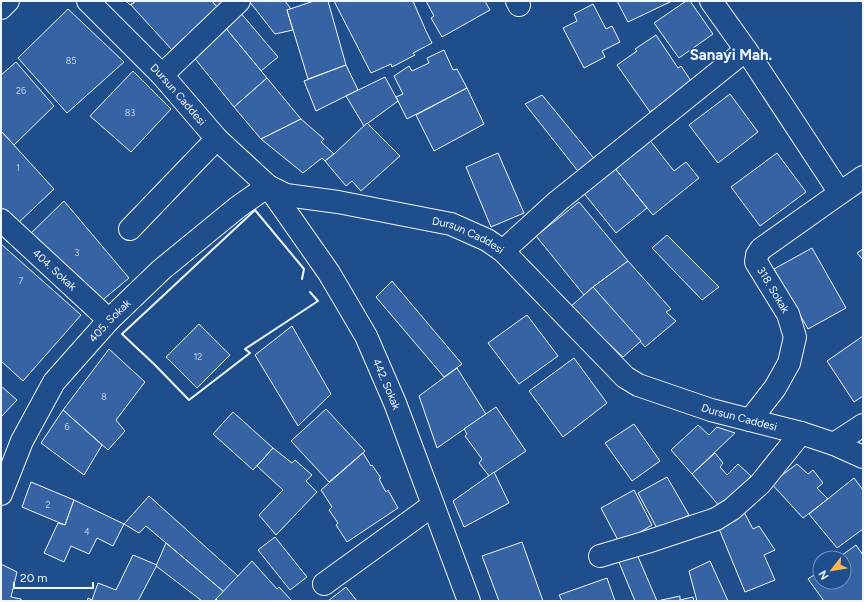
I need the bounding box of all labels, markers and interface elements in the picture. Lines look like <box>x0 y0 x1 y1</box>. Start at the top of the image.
district label: Sanayi Mah. <box>690 46 773 64</box>
house number: 85 <box>66 55 76 66</box>
street label: Dursun Caddesi <box>148 61 209 128</box>
house number: 26 <box>16 85 26 96</box>
house number: 83 <box>125 107 135 118</box>
house number: 1 <box>16 162 20 173</box>
street label: Dursun Caddesi <box>431 214 507 256</box>
street label: 404. Sokak <box>30 246 80 294</box>
house number: 3 <box>75 247 80 258</box>
street label: 318. Sokak <box>754 265 792 316</box>
house number: 7 <box>19 275 24 286</box>
street label: 405. Sokak <box>86 296 134 345</box>
house number: 12 <box>194 351 202 362</box>
street label: 442. Sokak <box>370 357 404 412</box>
house number: 8 <box>101 391 107 402</box>
street label: Dursun Caddesi <box>700 401 779 433</box>
house number: 6 <box>64 421 70 432</box>
house number: 2 <box>45 499 51 510</box>
house number: 4 <box>84 526 90 537</box>
north arrow <box>812 550 852 590</box>
scale bar <box>14 564 93 590</box>
text: N <box>816 568 832 582</box>
text: 20 m <box>20 571 48 585</box>

